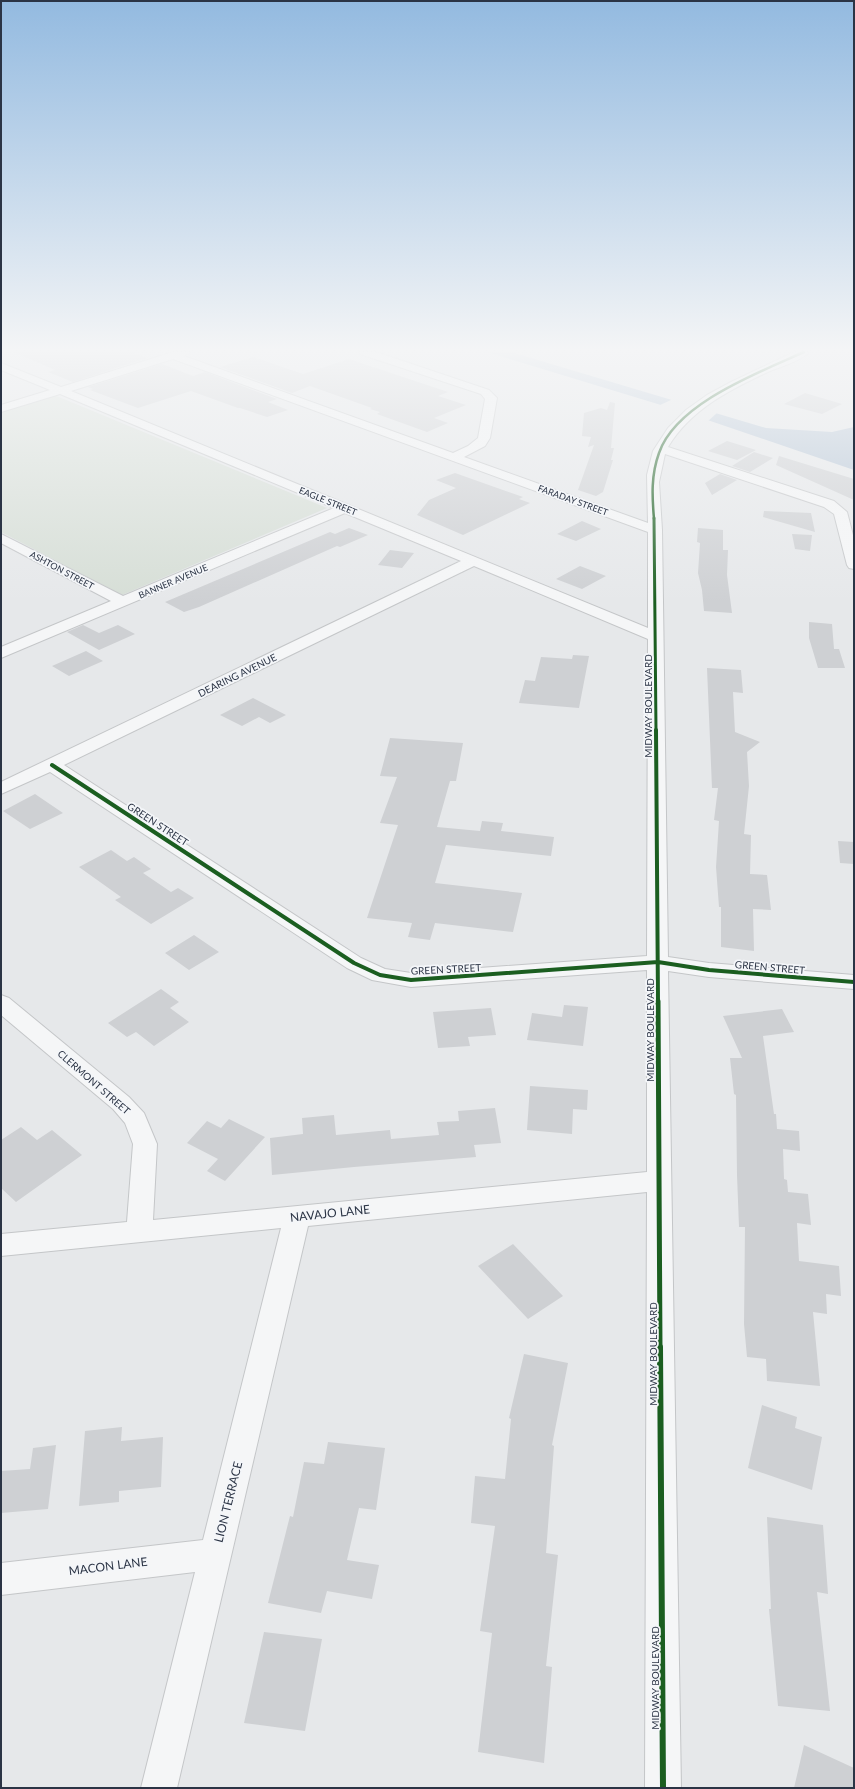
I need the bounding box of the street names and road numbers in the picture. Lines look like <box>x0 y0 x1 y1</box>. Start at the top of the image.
street label: FARADAY STREET <box>537 482 610 518</box>
street label: EAGLE STREET <box>297 484 359 518</box>
street label: ASHTON STREET <box>28 549 96 592</box>
street label: BANNER AVENUE <box>137 561 209 601</box>
street label: DEARING AVENUE <box>196 651 278 699</box>
street label: MIDWAY BOULEVARD <box>642 654 654 758</box>
street label: GREEN STREET <box>125 800 191 848</box>
street label: GREEN STREET <box>734 958 806 976</box>
street label: GREEN STREET <box>411 961 482 977</box>
street label: MIDWAY BOULEVARD <box>644 978 656 1082</box>
street label: CLERMONT STREET <box>55 1047 133 1117</box>
street label: NAVAJO LANE <box>289 1201 371 1225</box>
street label: MIDWAY BOULEVARD <box>647 1302 659 1406</box>
street label: LION TERRACE <box>211 1460 245 1544</box>
street label: MACON LANE <box>68 1554 148 1578</box>
street label: MIDWAY BOULEVARD <box>649 1626 661 1730</box>

